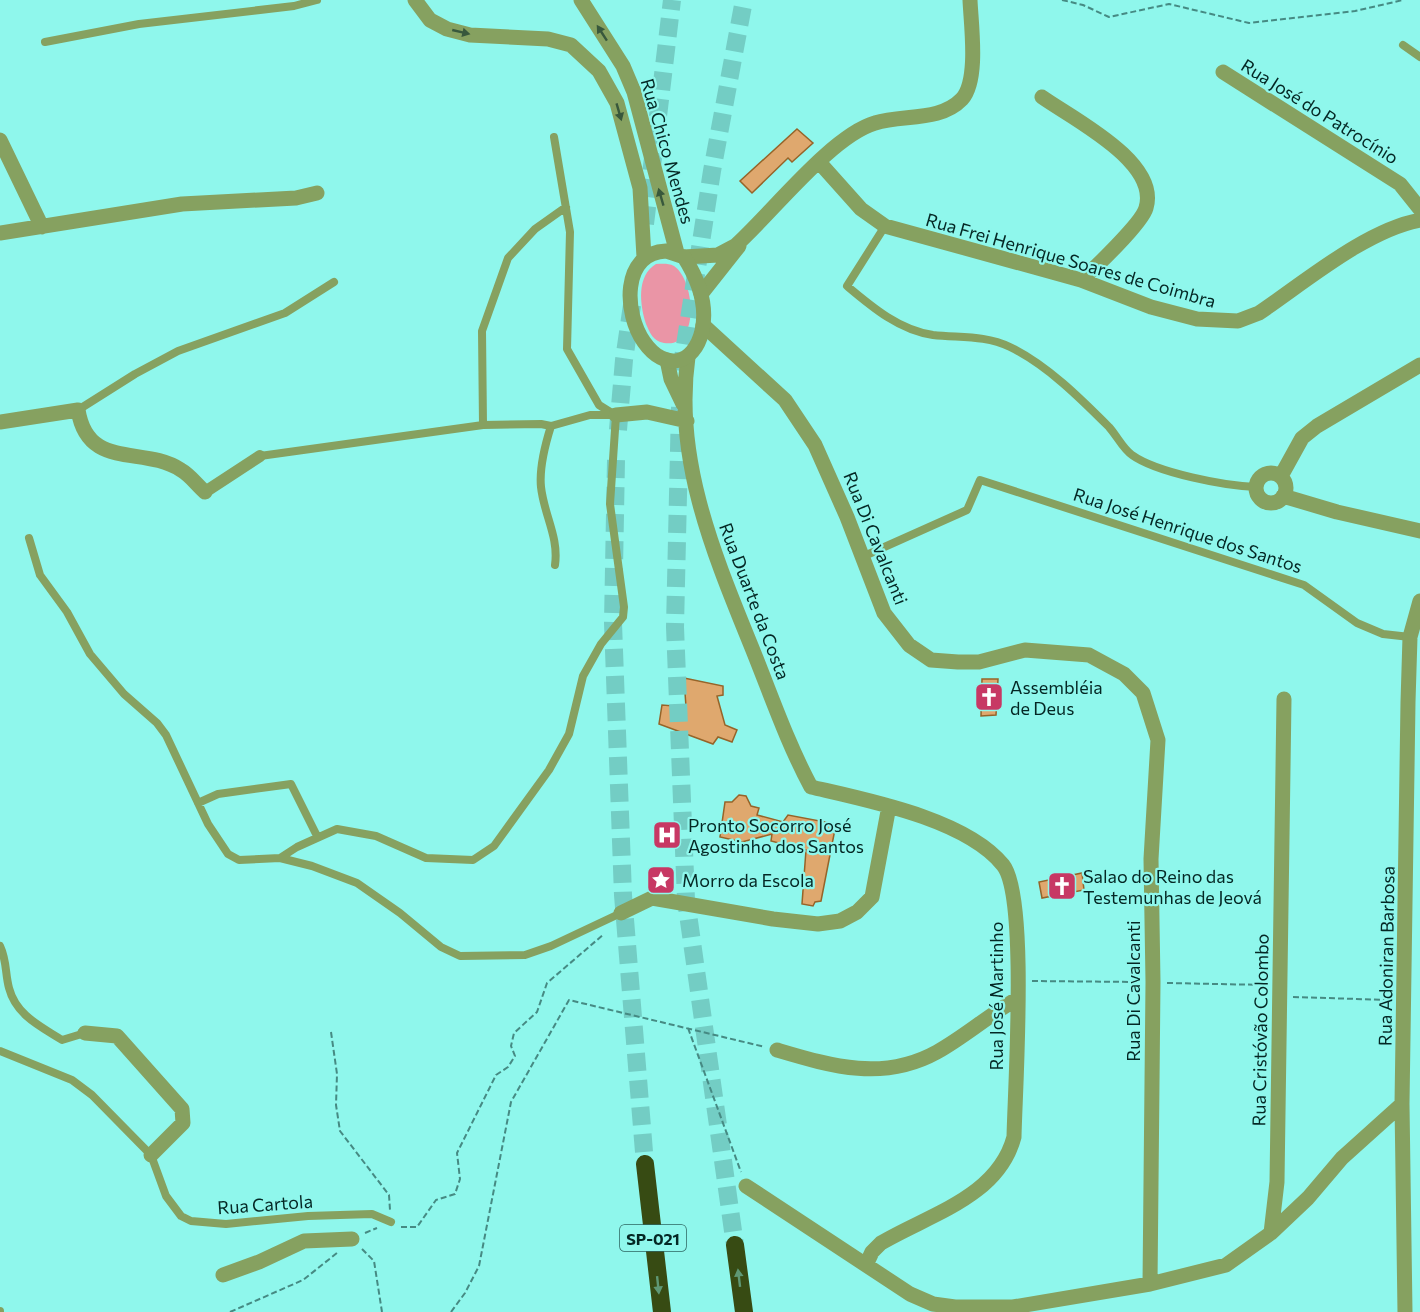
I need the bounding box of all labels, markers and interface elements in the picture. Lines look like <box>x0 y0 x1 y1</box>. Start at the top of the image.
one-way arrow <box>596 25 607 41</box>
one-way arrow <box>452 28 471 38</box>
street label: Rua José do Patrocínio <box>1237 54 1403 168</box>
street label: Rua Chico Mendes <box>637 76 699 226</box>
one-way arrow <box>615 103 624 121</box>
one-way arrow <box>656 188 665 206</box>
street label: Rua Frei Henrique Soares de Coimbra <box>923 208 1219 312</box>
street label: Rua Di Cavalcanti <box>839 468 913 608</box>
street label: Rua José Henrique dos Santos <box>1071 483 1305 577</box>
street label: Rua Duarte da Costa <box>715 520 795 682</box>
place label: Assembléia de Deus <box>1010 676 1103 719</box>
church icon: Assembléia de Deus <box>973 681 1005 713</box>
place label: Pronto Socorro José Agostinho dos Santos <box>688 814 864 857</box>
hospital icon: Pronto Socorro José Agostinho dos Santos <box>651 819 683 851</box>
place icon: Morro da Escola <box>645 864 677 896</box>
place label: Salao do Reino das Testemunhas de Jeová <box>1083 865 1262 908</box>
street label: Rua Adoniran Barbosa <box>1373 866 1399 1046</box>
place label: Morro da Escola <box>682 869 814 891</box>
church icon: Salao do Reino das Testemunhas de Jeová <box>1046 870 1078 902</box>
street label: Rua Di Cavalcanti <box>1122 920 1144 1062</box>
street label: Rua José Martinho <box>985 922 1007 1070</box>
street label: Rua Cristóvão Colombo <box>1247 933 1273 1127</box>
street label: Rua Cartola <box>216 1190 314 1218</box>
road number: SP-021 <box>620 1225 686 1251</box>
one-way arrow <box>735 1269 744 1288</box>
one-way arrow <box>654 1275 663 1294</box>

